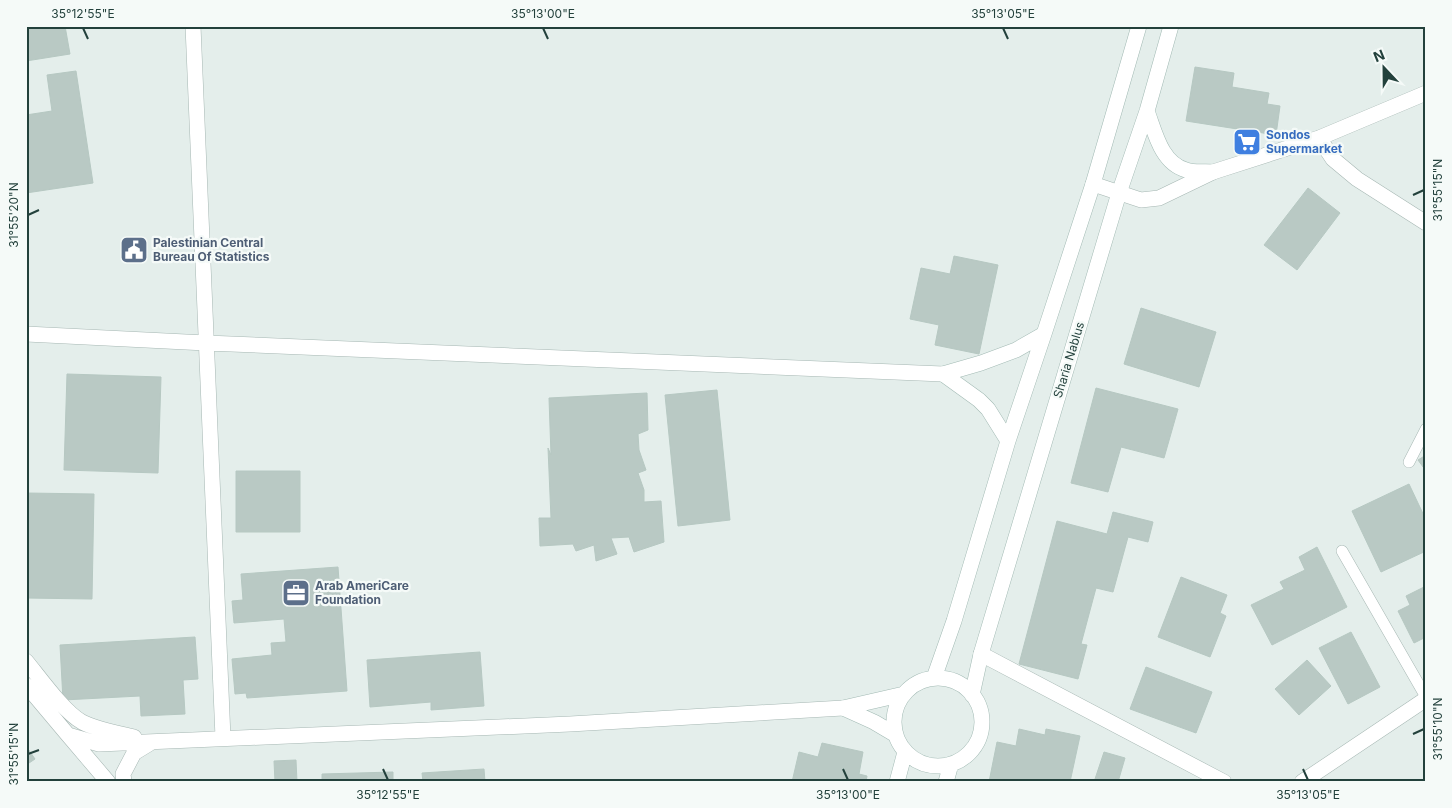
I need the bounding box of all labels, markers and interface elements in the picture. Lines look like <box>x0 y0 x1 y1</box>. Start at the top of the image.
text: 35°12'55"E <box>51 6 115 21</box>
text: 35°13'00"E <box>511 6 575 21</box>
text: 35°13'05"E <box>971 6 1035 21</box>
north arrow <box>1360 42 1410 92</box>
text: N <box>1371 46 1387 65</box>
supermarket icon: Sondos Supermarket <box>1232 127 1262 157</box>
place label: Sondos Supermarket <box>1266 127 1343 156</box>
text: 31°55'15"N <box>1430 159 1445 221</box>
text: 31°55'20"N <box>6 182 21 248</box>
public building icon: Palestinian Central Bureau Of Statistics <box>119 235 149 265</box>
place label: Palestinian Central Bureau Of Statistics <box>153 235 270 264</box>
street label: Sharia Nablus <box>1050 320 1087 400</box>
office icon: Arab AmeriCare Foundation <box>281 578 311 608</box>
place label: Arab AmeriCare Foundation <box>315 578 409 607</box>
text: 31°55'10"N <box>1430 697 1445 761</box>
text: 31°55'15"N <box>6 723 21 785</box>
text: 35°12'55"E <box>356 787 420 802</box>
text: 35°13'00"E <box>816 787 880 802</box>
text: 35°13'05"E <box>1276 787 1340 802</box>

